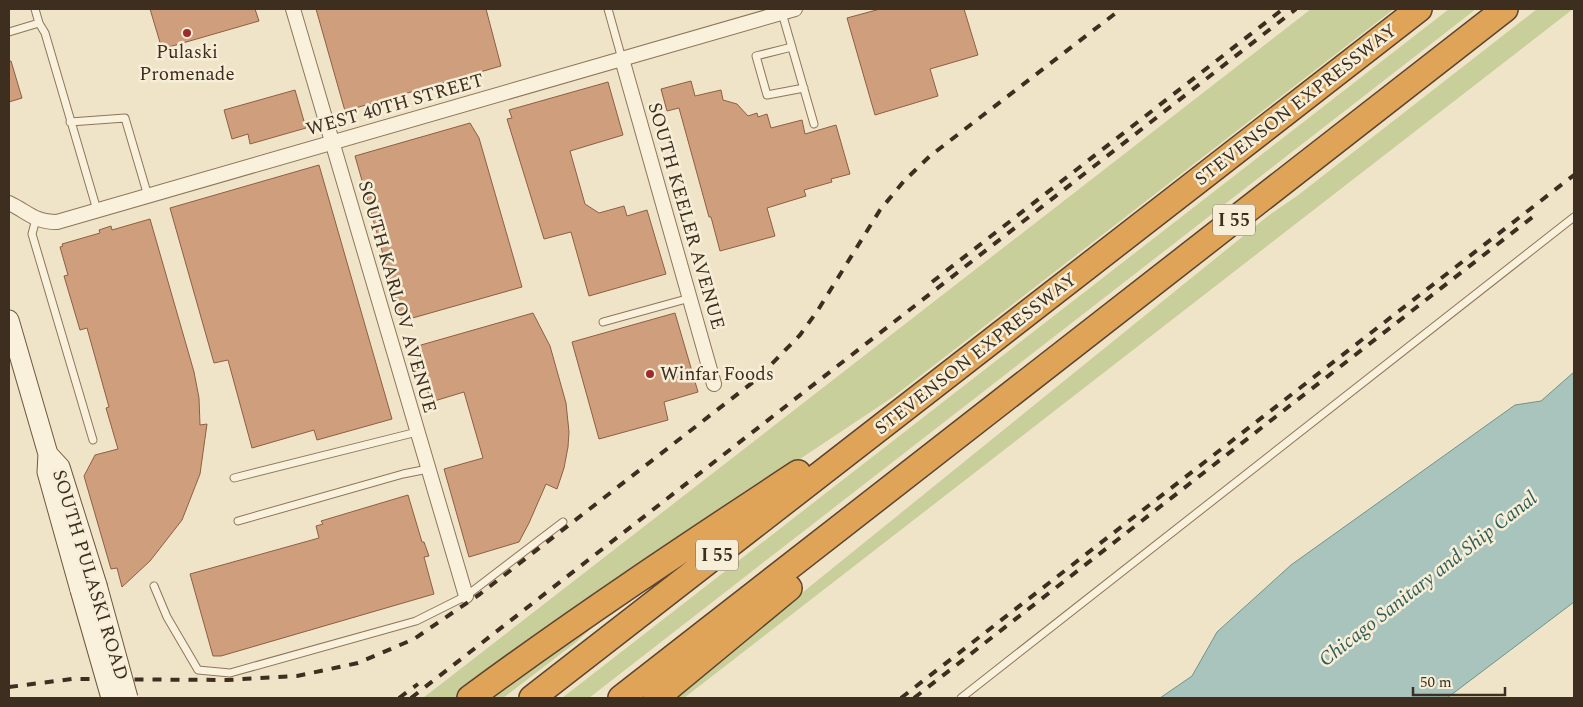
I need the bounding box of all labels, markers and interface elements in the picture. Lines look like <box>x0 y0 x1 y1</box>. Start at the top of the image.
street label: STEVENSON EXPRESSWAY <box>1189 17 1403 193</box>
marker: Pulaski Promenade <box>181 27 193 39</box>
place label: Pulaski Promenade <box>139 38 235 89</box>
street label: WEST 40TH STREET <box>303 66 487 144</box>
street label: SOUTH KEELER AVENUE <box>640 99 732 333</box>
street label: SOUTH KARLOV AVENUE <box>350 177 444 417</box>
road number: I 55 <box>1213 204 1255 236</box>
street label: STEVENSON EXPRESSWAY <box>869 266 1083 442</box>
place label: Winfar Foods <box>660 360 774 389</box>
marker: Winfar Foods <box>644 368 656 380</box>
street label: SOUTH PULASKI ROAD <box>44 466 136 684</box>
water label: Chicago Sanitary and Ship Canal <box>1312 484 1544 674</box>
road number: I 55 <box>696 540 738 570</box>
scale bar <box>1413 664 1506 696</box>
text: 50 m <box>1420 671 1452 694</box>

